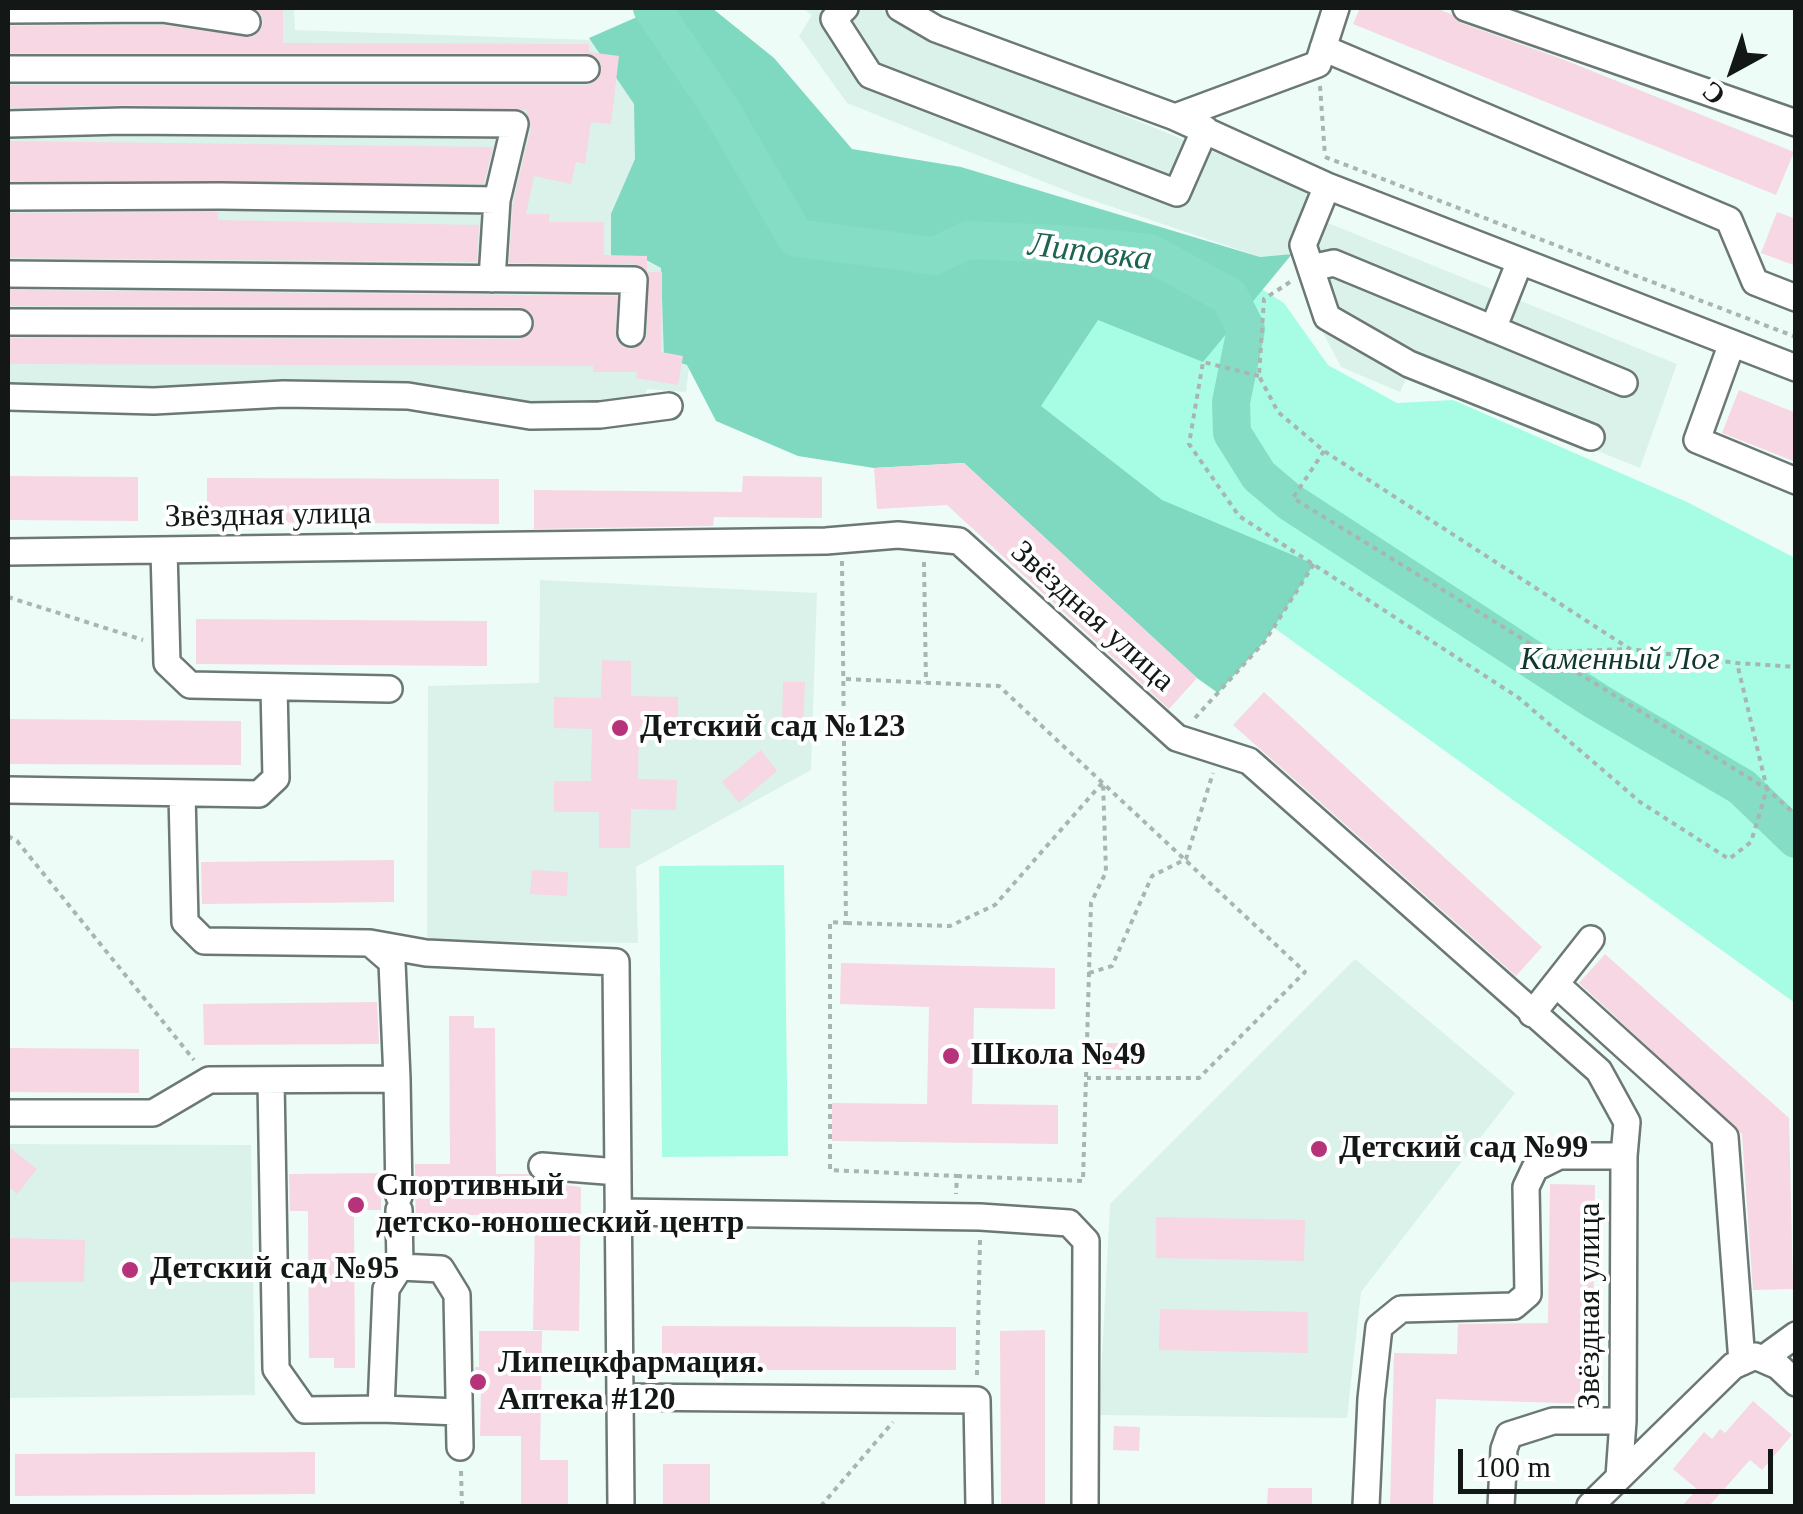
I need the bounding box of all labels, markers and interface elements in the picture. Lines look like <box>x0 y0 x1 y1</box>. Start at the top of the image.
north arrow <box>1683 20 1783 120</box>
text: С <box>1696 75 1731 112</box>
water label: Липовка <box>1026 225 1154 281</box>
street label: Звёздная улица <box>164 495 372 537</box>
street label: Звёздная улица <box>1002 534 1182 700</box>
park label: Каменный Лог <box>1520 642 1720 680</box>
place label: Детский сад №123 <box>640 709 905 747</box>
marker: Детский сад №123 <box>609 717 631 739</box>
place label: Школа №49 <box>971 1037 1146 1075</box>
marker: Школа №49 <box>940 1045 962 1067</box>
place label: Детский сад №99 <box>1339 1130 1588 1168</box>
marker: Детский сад №99 <box>1308 1138 1330 1160</box>
place label: Спортивный детско-юношеский центр <box>376 1168 744 1243</box>
marker: Спортивный детско-юношеский центр <box>345 1194 367 1216</box>
street label: Звёздная улица <box>1572 1203 1610 1409</box>
place label: Детский сад №95 <box>150 1251 399 1289</box>
marker: Детский сад №95 <box>119 1259 141 1281</box>
place label: Липецкфармация. Аптека #120 <box>498 1345 764 1420</box>
marker: Липецкфармация. Аптека #120 <box>467 1371 489 1393</box>
scale bar <box>1463 1429 1778 1491</box>
text: 100 m <box>1475 1450 1551 1483</box>

